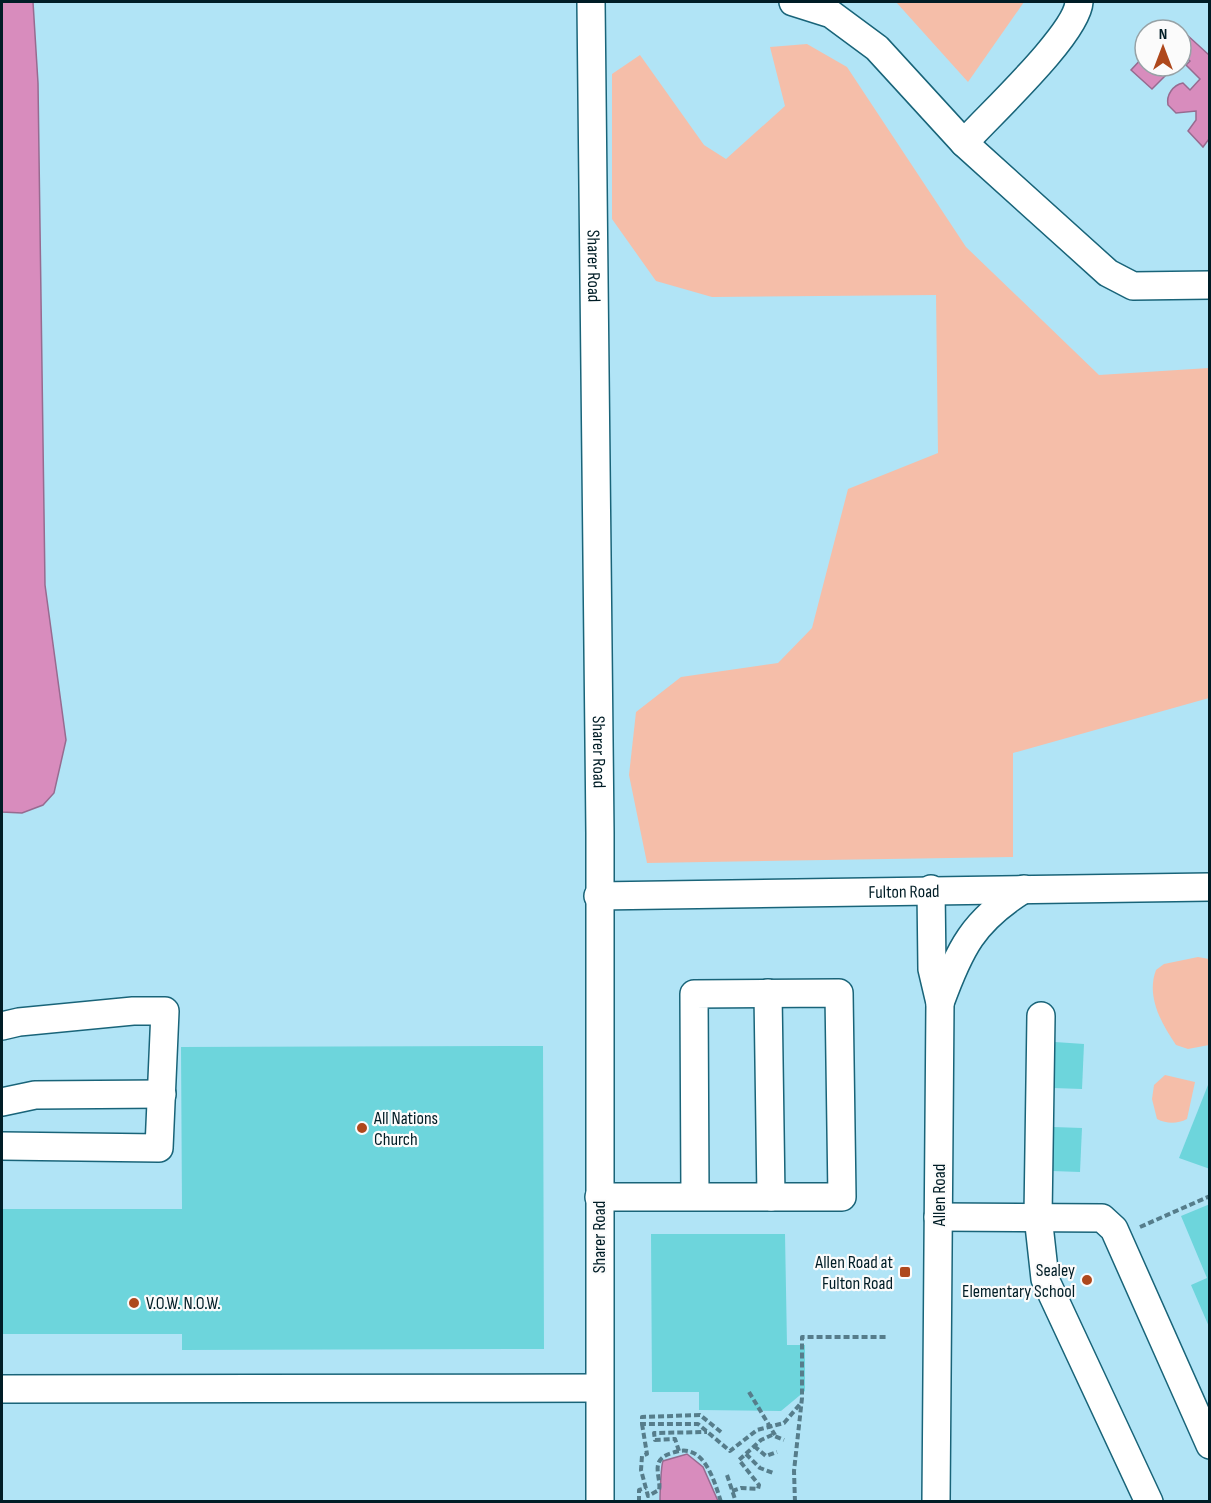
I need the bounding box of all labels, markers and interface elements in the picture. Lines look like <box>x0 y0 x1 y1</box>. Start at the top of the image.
north arrow <box>1133 18 1193 78</box>
text: N <box>1159 25 1167 44</box>
street label: Sharer Road <box>582 230 604 302</box>
street label: Sharer Road <box>588 716 610 788</box>
street label: Fulton Road <box>868 881 940 903</box>
place label: All Nations Church <box>373 1108 438 1150</box>
marker: All Nations Church <box>355 1121 369 1135</box>
street label: Allen Road <box>929 1164 950 1227</box>
street label: Sharer Road <box>589 1201 610 1273</box>
place label: Allen Road at Fulton Road <box>814 1252 893 1294</box>
place label: Sealey Elementary School <box>962 1260 1075 1302</box>
marker: Allen Road at Fulton Road <box>898 1265 912 1279</box>
marker: Sealey Elementary School <box>1080 1273 1094 1287</box>
place label: V.O.W. N.O.W. <box>146 1293 221 1314</box>
marker: V.O.W. N.O.W. <box>127 1296 141 1310</box>

